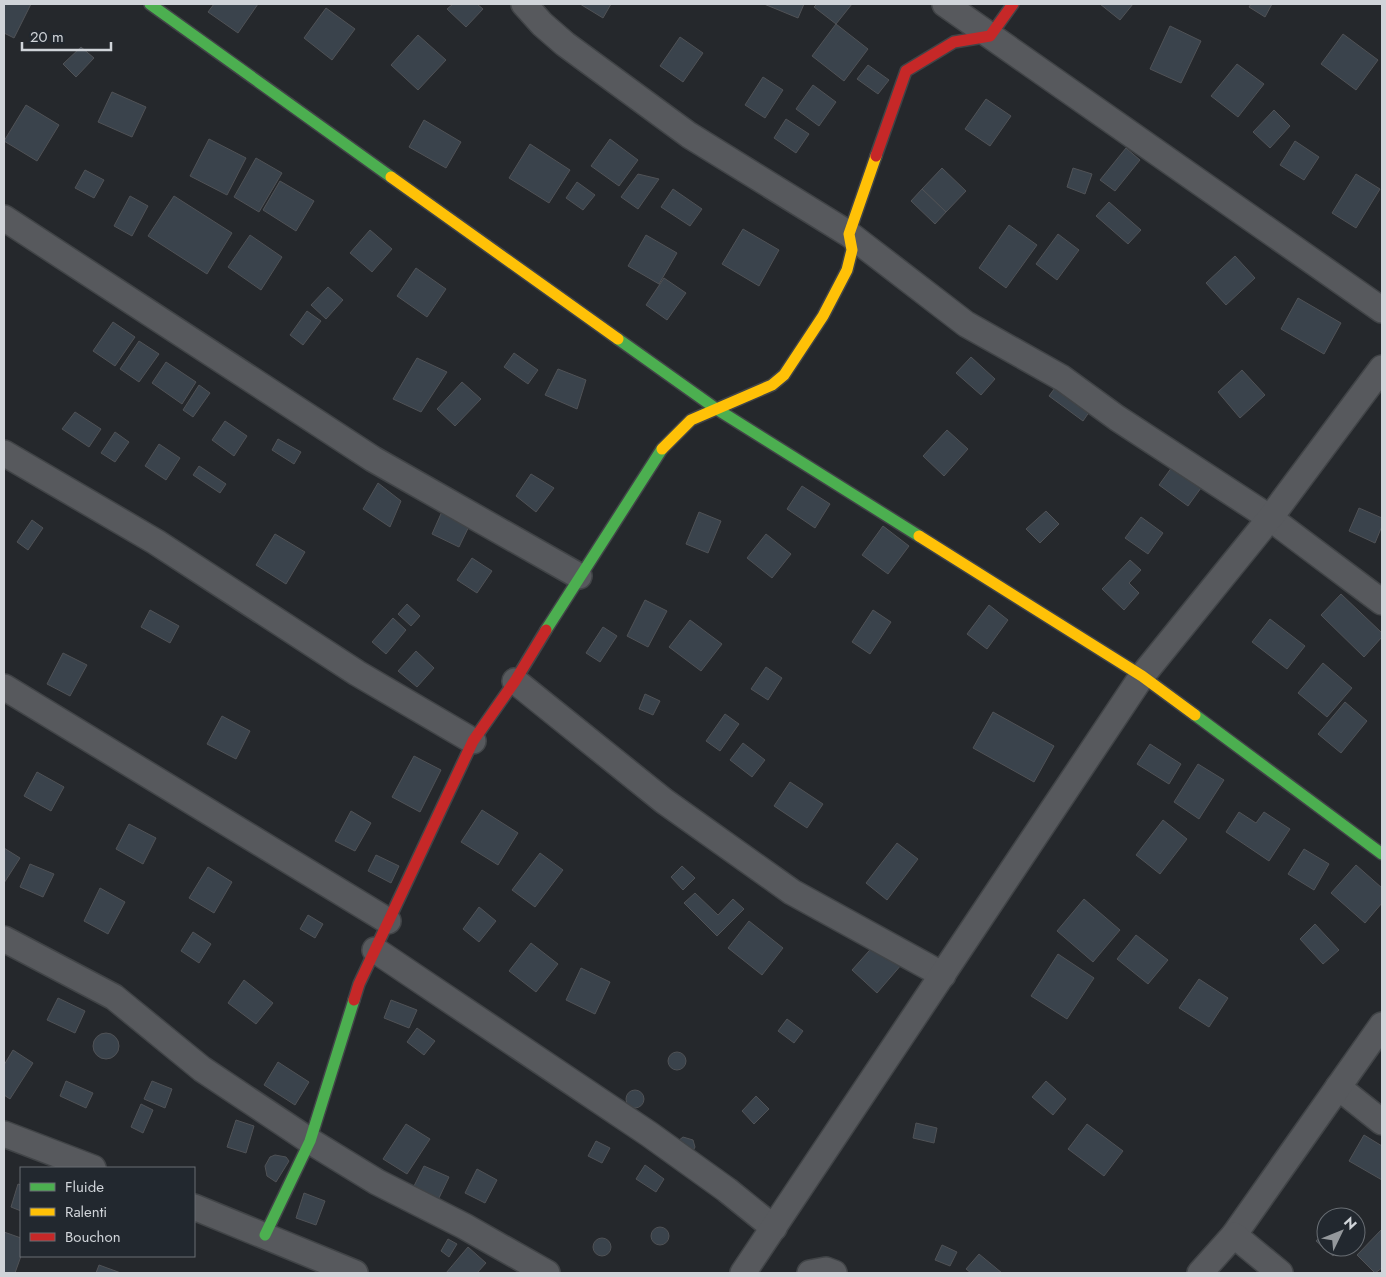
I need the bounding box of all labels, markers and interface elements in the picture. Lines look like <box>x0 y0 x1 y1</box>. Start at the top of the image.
scale bar <box>22 20 111 52</box>
text: 20 m <box>30 26 64 48</box>
legend <box>20 1167 195 1257</box>
text: Fluide <box>65 1176 104 1198</box>
text: Ralenti <box>65 1201 107 1223</box>
north arrow <box>1316 1207 1366 1257</box>
text: N <box>1339 1212 1362 1234</box>
text: Bouchon <box>65 1226 121 1248</box>

